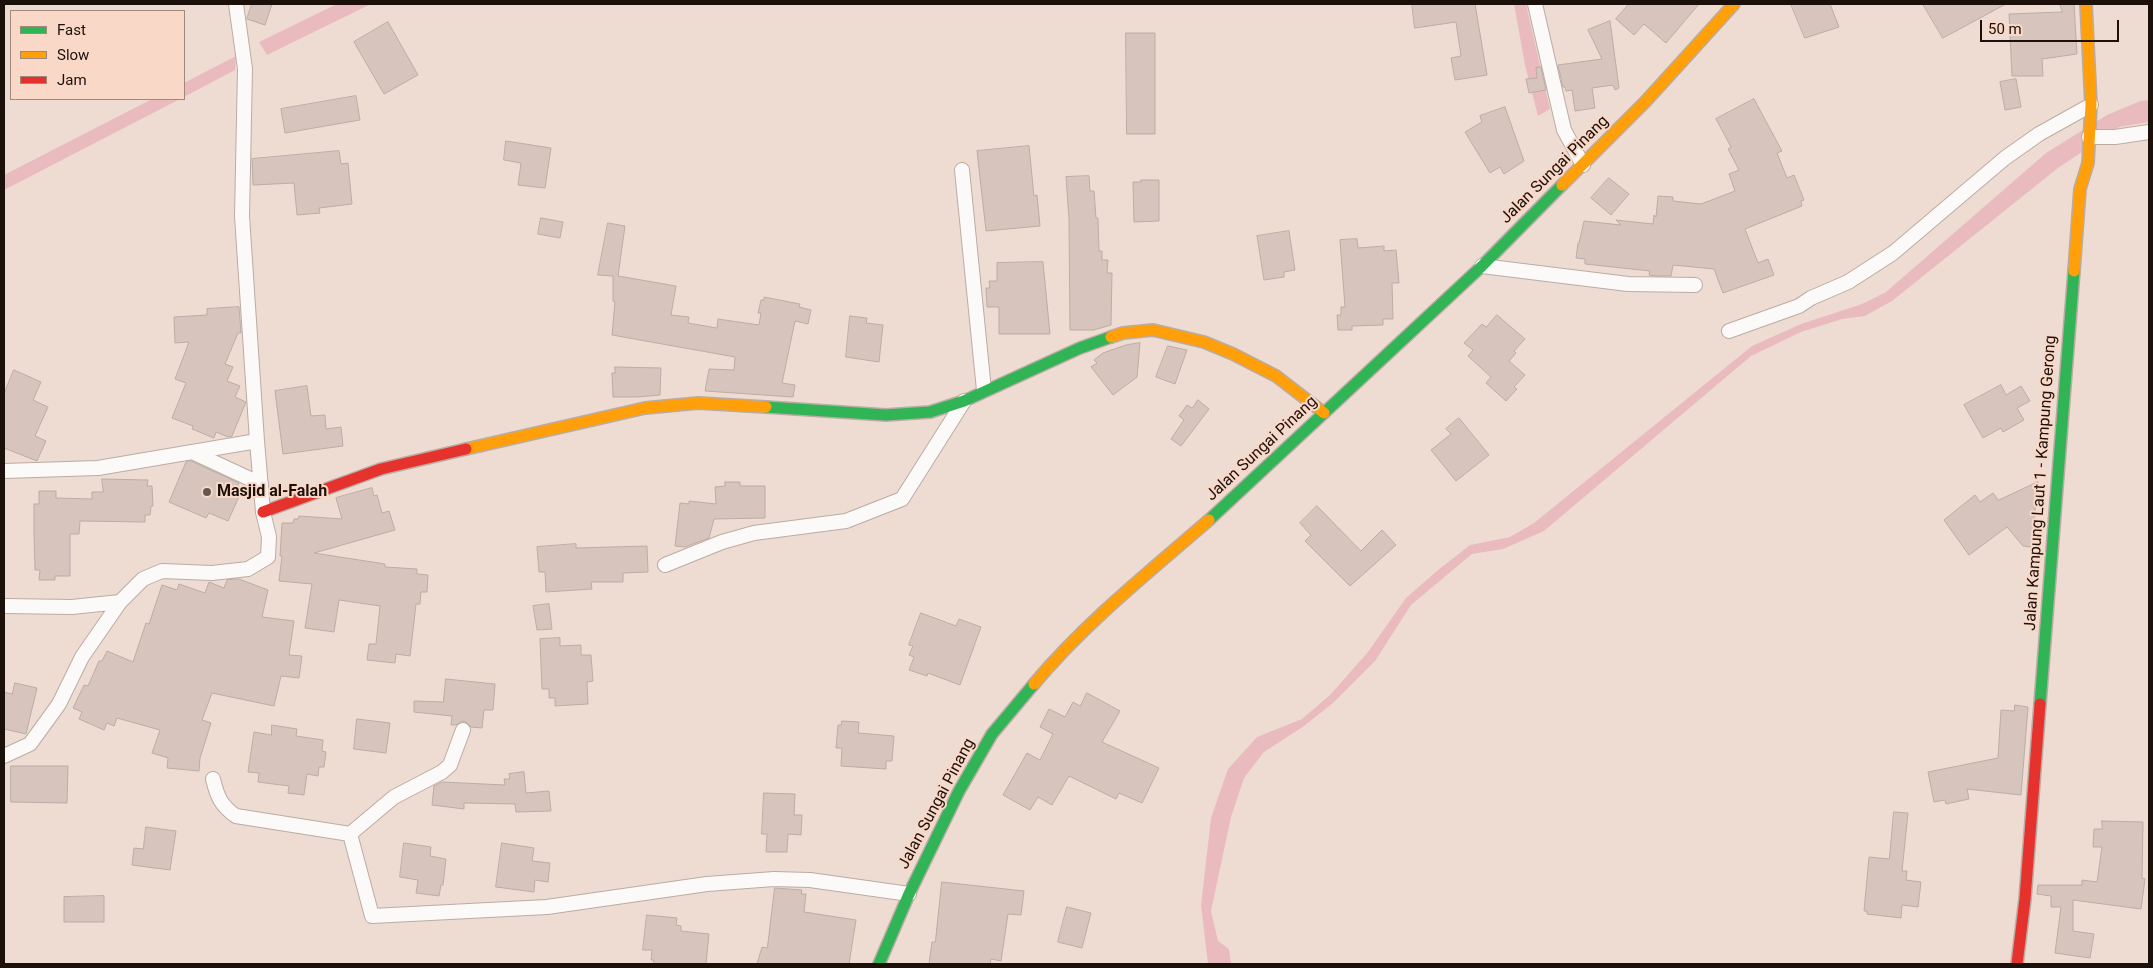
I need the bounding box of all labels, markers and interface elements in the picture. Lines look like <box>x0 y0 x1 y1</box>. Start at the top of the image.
legend <box>10 10 185 100</box>
scale bar <box>1983 10 2122 42</box>
text: 50 m <box>1988 20 2022 38</box>
text: Fast <box>57 21 86 39</box>
text: Slow <box>57 46 89 64</box>
text: Jam <box>57 71 87 89</box>
street label: Jalan Sungai Pinang <box>1497 112 1613 228</box>
street label: Jalan Kampung Laut 1 - Kampung Gerong <box>2021 335 2061 631</box>
street label: Jalan Sungai Pinang <box>1202 393 1322 505</box>
place label: Masjid al-Falah <box>217 482 327 502</box>
marker: Masjid al-Falah <box>201 486 213 498</box>
street label: Jalan Sungai Pinang <box>894 735 980 873</box>

